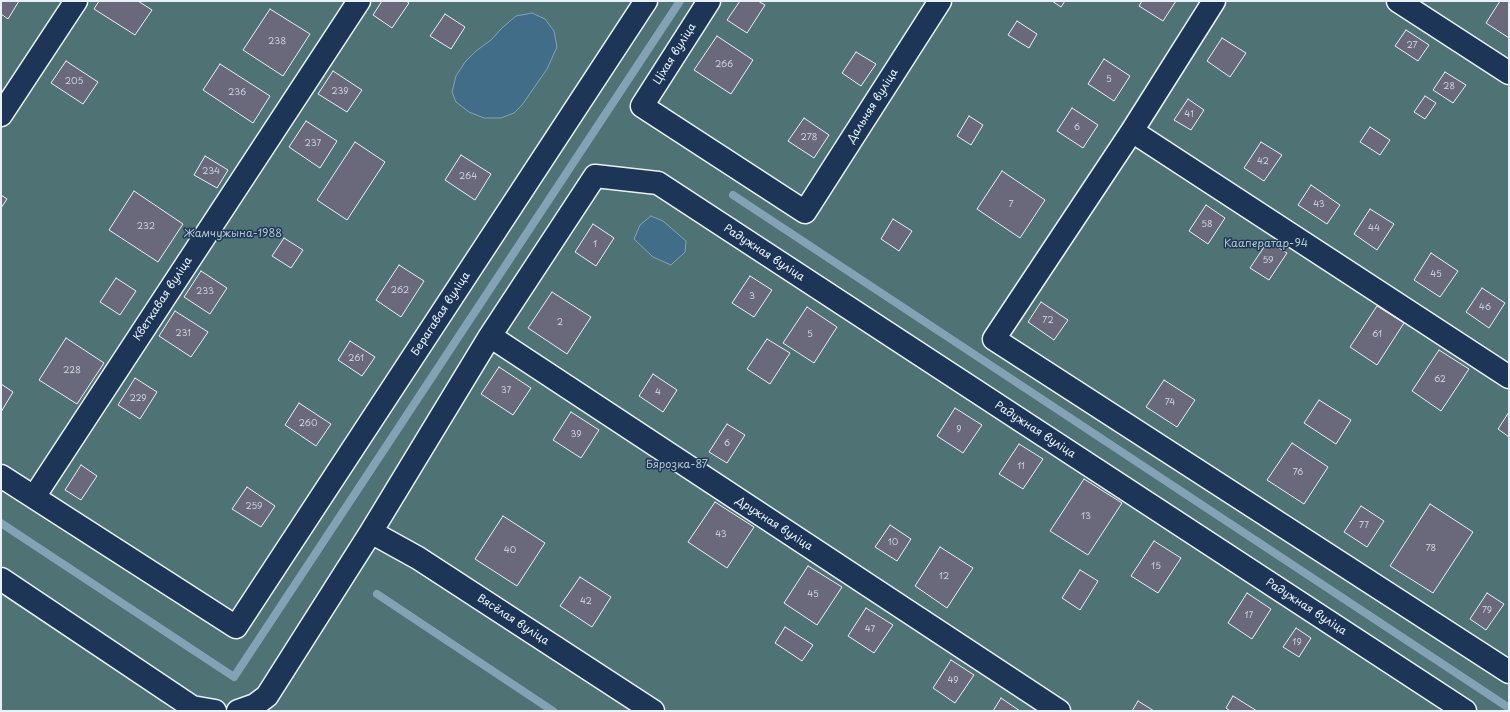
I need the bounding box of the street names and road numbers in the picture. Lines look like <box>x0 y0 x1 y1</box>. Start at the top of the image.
street label: Ціхая вуліца <box>651 21 699 87</box>
street label: Дальняя вуліца <box>845 66 901 146</box>
street label: Радужная вуліца <box>721 222 807 284</box>
street label: Кветкавая вуліца <box>131 255 195 343</box>
street label: Берагавая вуліца <box>409 270 473 358</box>
street label: Радужная вуліца <box>992 399 1078 461</box>
street label: Дружная вуліца <box>733 494 815 554</box>
street label: Радужная вуліца <box>1263 576 1349 638</box>
street label: Вясёлая вуліца <box>475 592 551 648</box>

